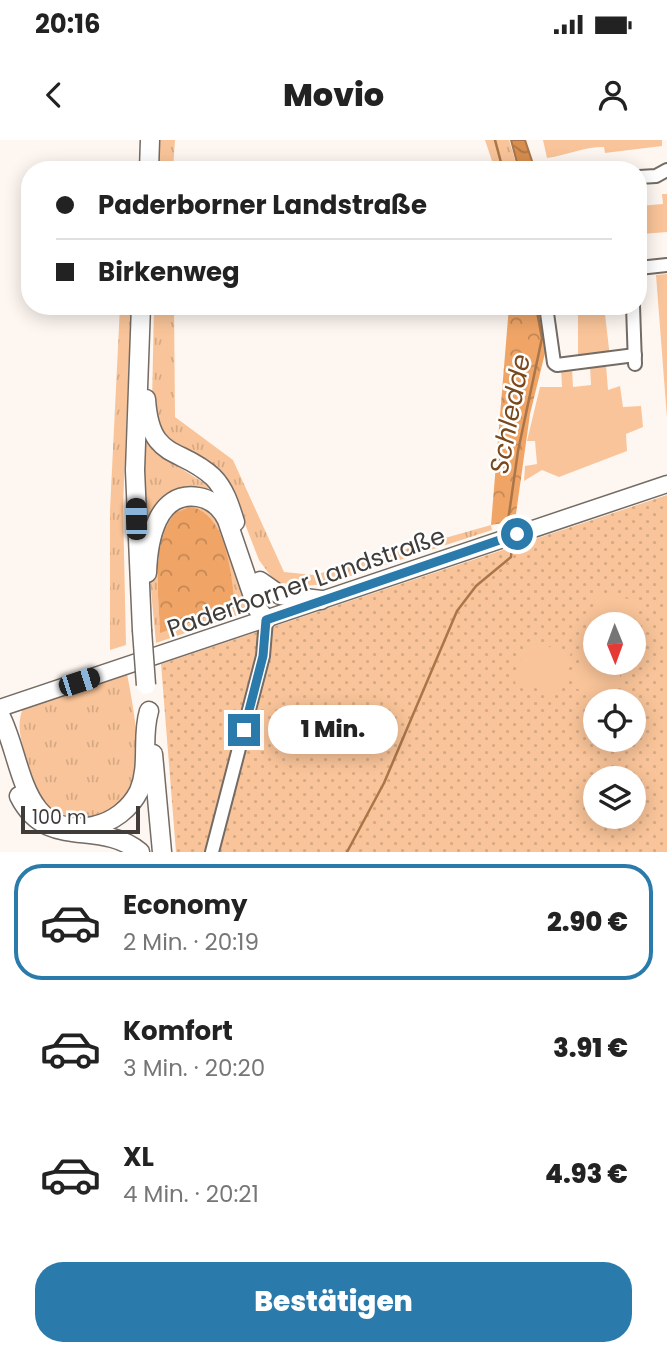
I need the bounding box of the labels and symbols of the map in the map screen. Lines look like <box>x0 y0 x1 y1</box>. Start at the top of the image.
water label: Schledde <box>481 351 539 477</box>
car <box>126 498 147 540</box>
route start <box>501 518 533 550</box>
street label: Paderborner Landstraße <box>163 519 449 645</box>
north arrow <box>583 612 646 676</box>
car <box>56 666 103 698</box>
callout: 1 Min. <box>268 706 398 754</box>
route end <box>228 714 260 746</box>
scale bar <box>21 803 140 835</box>

